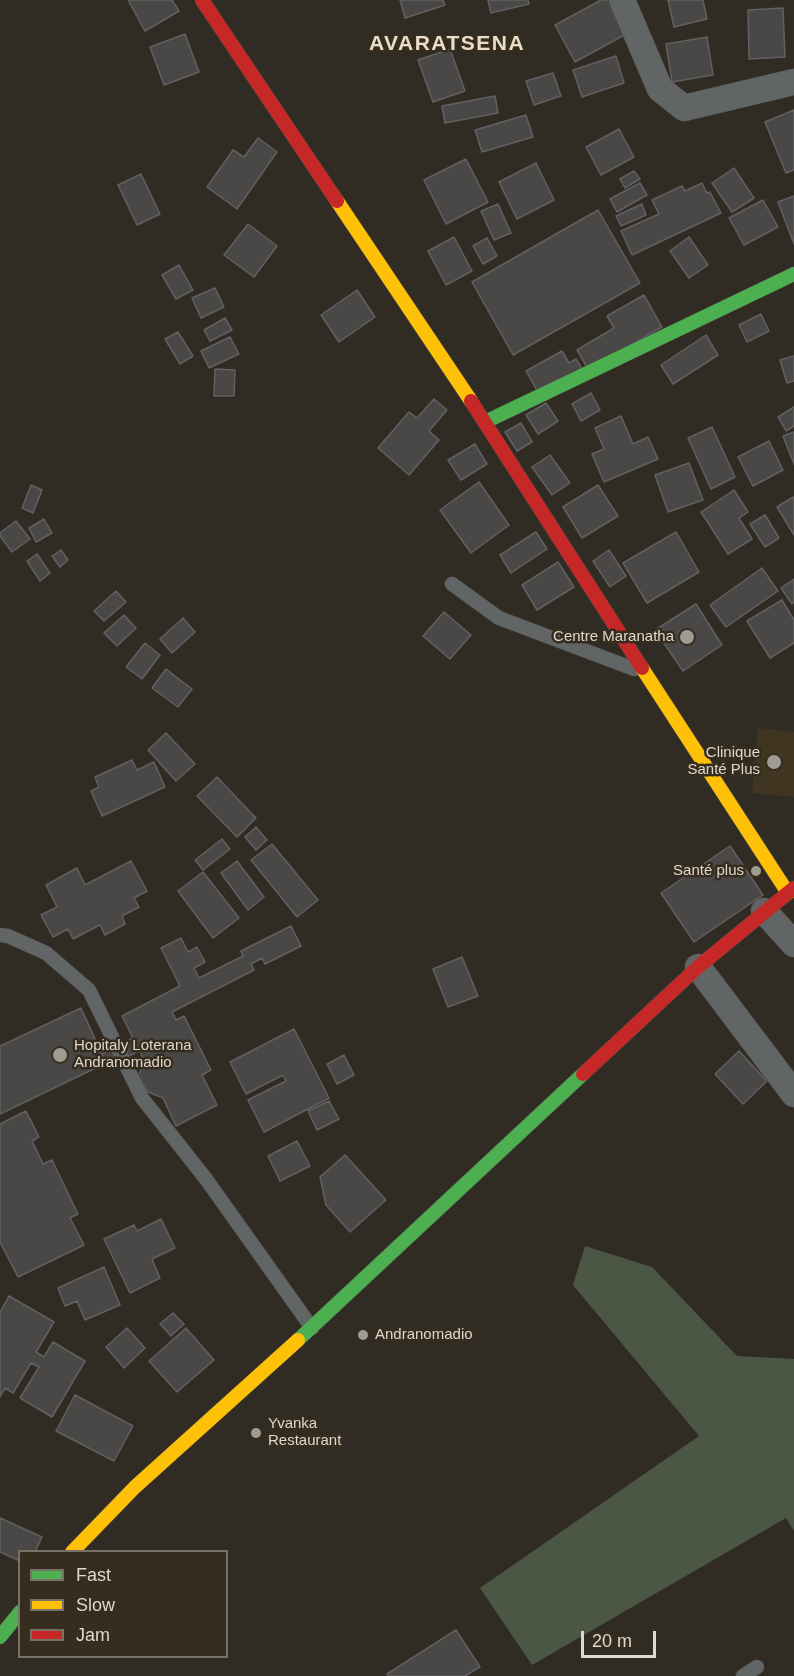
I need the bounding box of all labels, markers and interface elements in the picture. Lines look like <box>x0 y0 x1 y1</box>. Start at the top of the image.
district label: AVARATSENA <box>369 31 525 57</box>
place label: Centre Maranatha <box>553 628 674 646</box>
marker: Centre Maranatha <box>678 628 696 646</box>
place label: Clinique Santé Plus <box>687 744 760 779</box>
marker: Clinique Santé Plus <box>765 753 783 771</box>
place label: Santé plus <box>673 862 744 880</box>
marker: Santé plus <box>749 864 763 878</box>
place label: Hopitaly Loterana Andranomadio <box>74 1037 192 1072</box>
marker: Hopitaly Loterana Andranomadio <box>51 1046 69 1064</box>
place label: Andranomadio <box>375 1326 473 1344</box>
marker: Andranomadio <box>356 1328 370 1342</box>
place label: Yvanka Restaurant <box>268 1415 341 1450</box>
marker: Yvanka Restaurant <box>249 1426 263 1440</box>
legend <box>18 1550 228 1658</box>
text: Fast <box>76 1565 111 1585</box>
text: Slow <box>76 1595 115 1615</box>
scale bar <box>584 1619 659 1657</box>
text: Jam <box>76 1625 110 1645</box>
text: 20 m <box>592 1631 632 1651</box>

